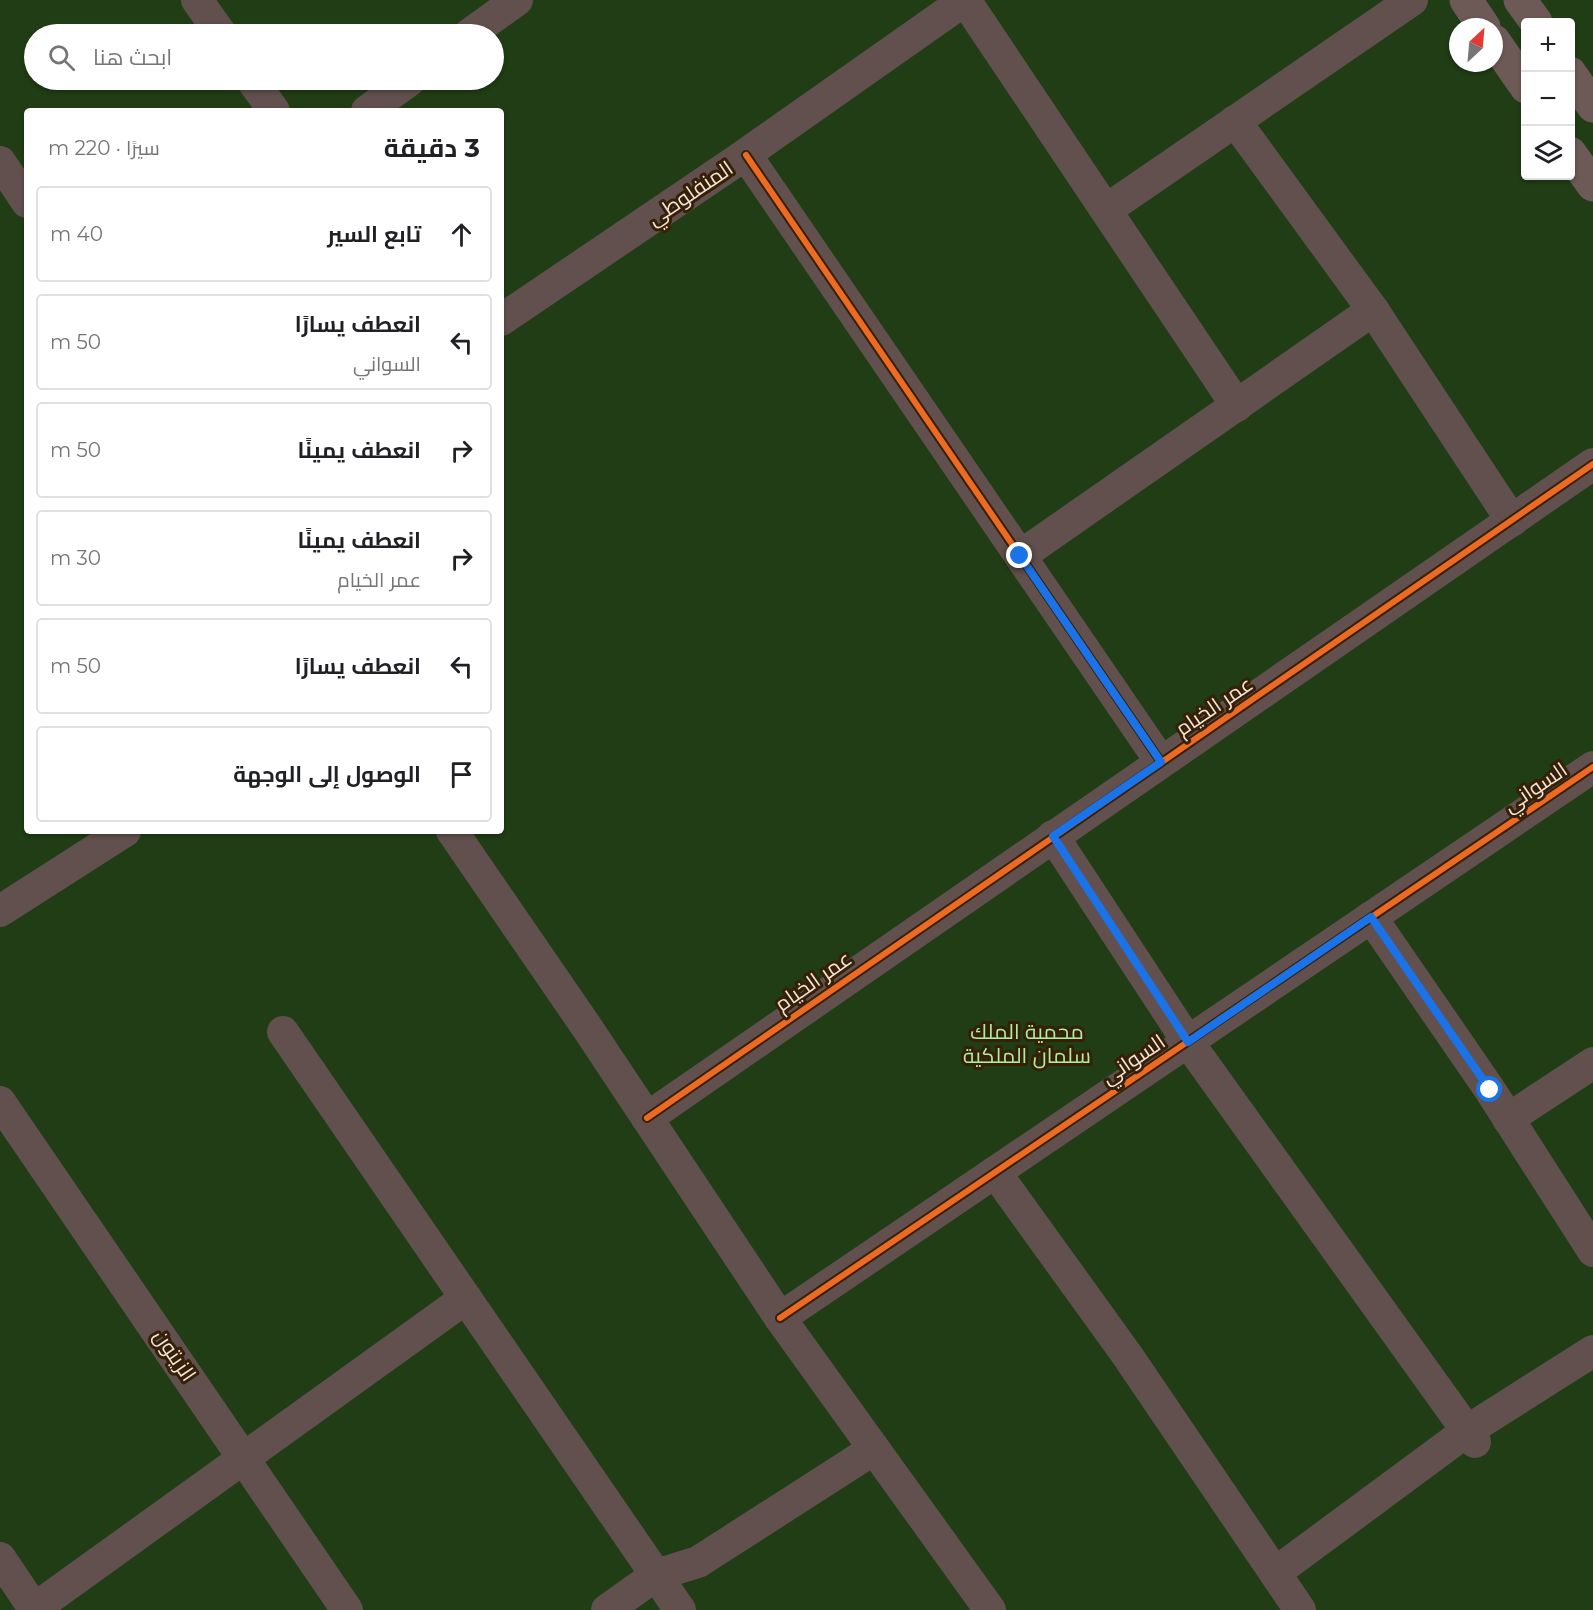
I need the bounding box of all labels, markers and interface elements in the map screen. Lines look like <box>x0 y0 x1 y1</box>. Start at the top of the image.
north arrow <box>1449 18 1503 72</box>
map controls <box>1521 18 1575 180</box>
button: + <box>1521 18 1575 72</box>
search box <box>24 24 504 90</box>
icon: search <box>45 41 78 74</box>
text: ابحث هنا <box>93 44 172 71</box>
button: − <box>1521 72 1575 126</box>
button: layers <box>1521 126 1575 180</box>
text: 3 دقيقة <box>384 132 480 164</box>
text: سيرًا · 220 m <box>48 136 160 160</box>
street label: المنفلوطي <box>642 155 740 234</box>
icon: ahead <box>445 218 478 251</box>
text: تابع السير <box>327 221 421 248</box>
text: 40 m <box>50 222 103 246</box>
text: انعطف يسارًا <box>295 311 421 338</box>
icon: left <box>445 326 478 359</box>
text: 50 m <box>50 330 101 354</box>
text: السواني <box>353 352 421 376</box>
icon: right <box>445 434 478 467</box>
text: انعطف يمينًا <box>297 437 421 464</box>
text: 50 m <box>50 438 101 462</box>
text: انعطف يمينًا <box>297 527 421 554</box>
icon: right <box>445 542 478 575</box>
route end <box>1006 542 1032 568</box>
text: 30 m <box>50 546 101 570</box>
text: عمر الخيام <box>337 568 421 592</box>
icon: left <box>445 650 478 683</box>
text: انعطف يسارًا <box>295 653 421 680</box>
text: 50 m <box>50 654 101 678</box>
street label: عمر الخيام <box>1171 671 1259 743</box>
street label: السواني <box>1498 757 1574 821</box>
icon: arrive <box>445 758 478 791</box>
text: الوصول إلى الوجهة <box>233 761 421 788</box>
street label: عمر الخيام <box>770 946 857 1018</box>
park label: محمية الملك سلمان الملكية <box>963 1019 1091 1069</box>
street label: السواني <box>1096 1029 1172 1093</box>
route start <box>1476 1076 1502 1102</box>
street label: الزيتون <box>148 1324 201 1386</box>

